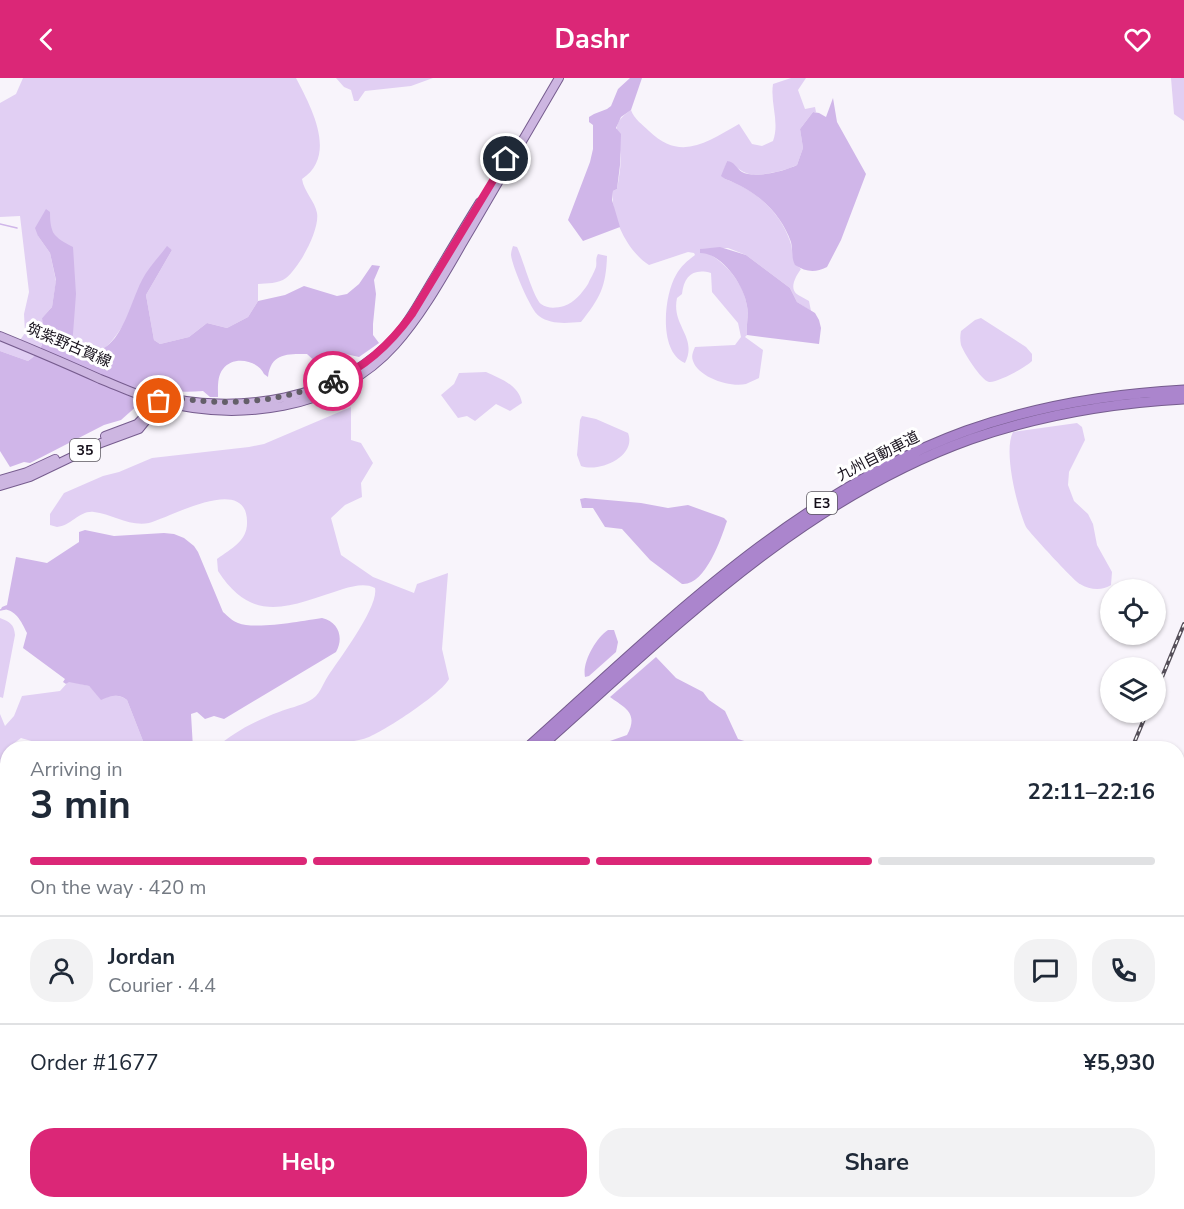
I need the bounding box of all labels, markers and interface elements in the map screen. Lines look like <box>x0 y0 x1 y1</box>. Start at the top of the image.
text: Dashr <box>555 21 629 58</box>
icon: back <box>30 23 63 56</box>
icon: heart <box>1121 23 1154 56</box>
pin <box>480 133 531 184</box>
icon: home <box>489 142 522 175</box>
street label: 筑紫野古賀線 <box>24 318 114 372</box>
courier <box>303 351 363 411</box>
icon: bike <box>317 365 350 398</box>
pin <box>133 375 184 426</box>
icon: bag <box>142 384 175 417</box>
street label: 九州自動車道 <box>833 427 923 485</box>
road number: 35 <box>70 439 100 461</box>
road number: E3 <box>807 492 837 514</box>
map controls <box>1100 579 1166 723</box>
button: locate <box>1100 579 1166 645</box>
button: layers <box>1100 657 1166 723</box>
text: Arriving in <box>30 756 123 783</box>
text: 22:11–22:16 <box>1027 777 1155 807</box>
text: 3 min <box>30 779 131 832</box>
text: On the way · 420 m <box>30 874 206 901</box>
button: person <box>30 939 93 1002</box>
button: chat <box>1014 939 1077 1002</box>
button: phone <box>1092 939 1155 1002</box>
text: Jordan <box>108 942 175 972</box>
text: Courier · 4.4 <box>108 972 216 999</box>
text: Order #1677 <box>30 1048 159 1078</box>
text: ¥5,930 <box>1084 1048 1155 1078</box>
button: Help <box>30 1128 587 1197</box>
button: Share <box>599 1128 1155 1197</box>

